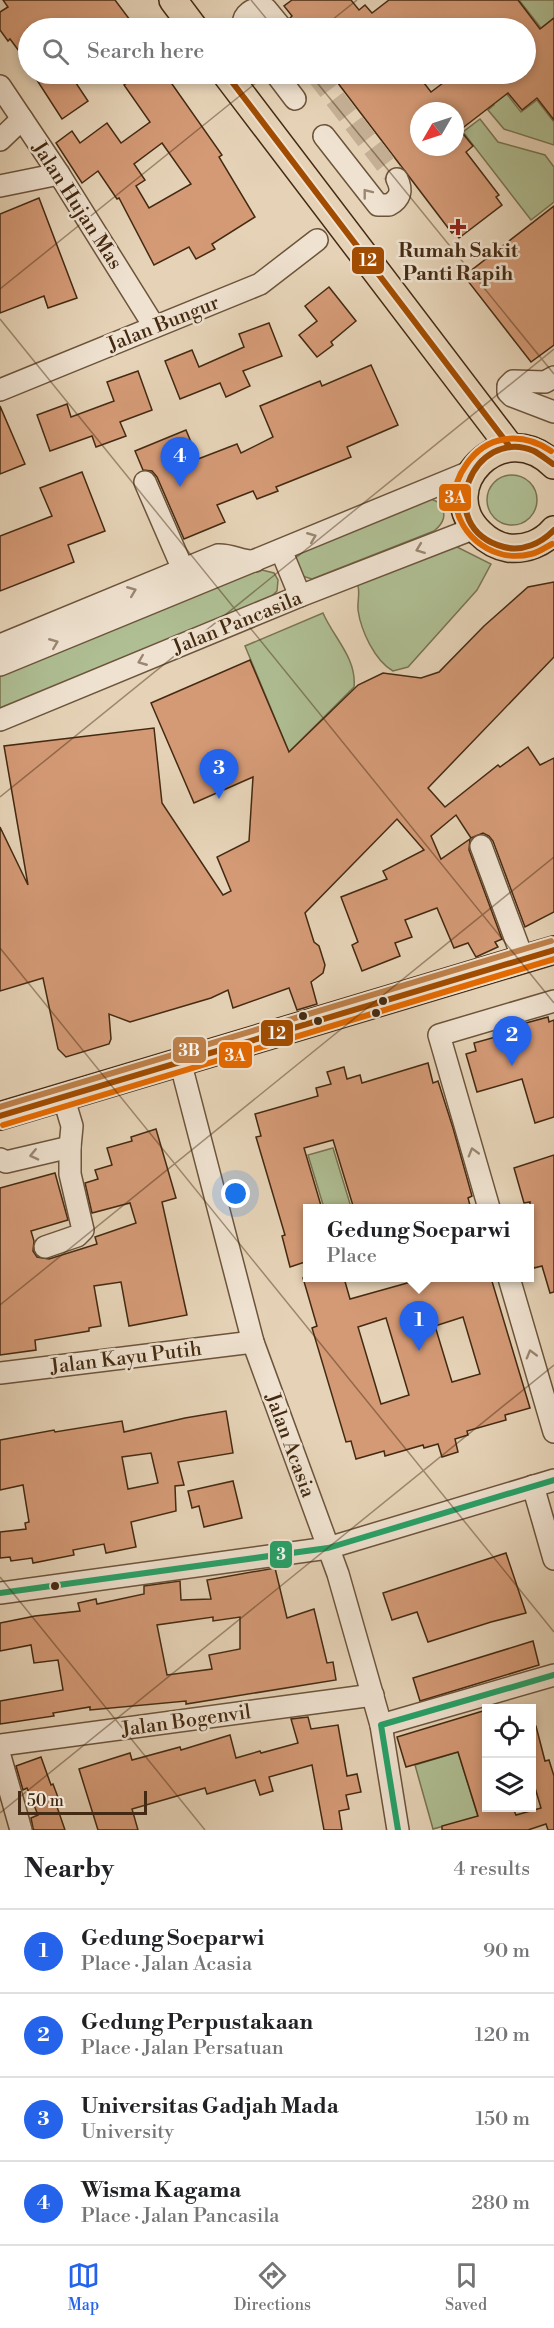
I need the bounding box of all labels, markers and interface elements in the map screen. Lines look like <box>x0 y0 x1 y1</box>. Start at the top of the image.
search box <box>18 18 536 84</box>
icon: search <box>39 35 72 68</box>
text: Search here <box>87 38 204 65</box>
north arrow <box>410 102 464 156</box>
street label: Jalan Hujan Mas <box>26 136 127 274</box>
one-way arrow <box>364 189 375 200</box>
marker: Rumah Sakit Panti Rapih <box>449 218 467 236</box>
place label: Rumah Sakit Panti Rapih <box>398 239 519 287</box>
line badge: 12 <box>351 246 385 275</box>
text: 12 <box>359 251 377 271</box>
street label: Jalan Bungur <box>103 290 223 359</box>
pin: 4 <box>160 438 200 487</box>
line badge: 3A <box>438 483 472 512</box>
text: 3A <box>444 488 466 508</box>
one-way arrow <box>306 532 317 544</box>
one-way arrow <box>415 541 426 554</box>
one-way arrow <box>126 586 137 598</box>
street label: Jalan Pancasila <box>168 586 307 661</box>
one-way arrow <box>48 638 59 650</box>
one-way arrow <box>137 654 148 666</box>
pin: 3 <box>200 750 238 799</box>
unlabelled marker <box>377 995 389 1007</box>
unlabelled marker <box>370 1007 382 1019</box>
unlabelled marker <box>297 1010 309 1022</box>
unlabelled marker <box>312 1015 324 1027</box>
pin: 2 <box>492 1016 532 1066</box>
line badge: 12 <box>260 1019 294 1047</box>
text: 12 <box>268 1024 286 1044</box>
line badge: 3B <box>172 1036 207 1064</box>
text: 3B <box>178 1041 200 1061</box>
line badge: 3A <box>218 1041 253 1069</box>
text: 3A <box>224 1046 246 1066</box>
one-way arrow <box>468 1147 480 1158</box>
one-way arrow <box>30 1148 40 1161</box>
your location <box>221 1179 250 1208</box>
popup <box>303 1204 534 1282</box>
text: Gedung Soeparwi <box>327 1217 510 1244</box>
text: Place <box>327 1244 377 1269</box>
pin: 1 <box>400 1302 438 1351</box>
street label: Jalan Kayu Putih <box>48 1337 203 1380</box>
one-way arrow <box>526 1349 538 1360</box>
street label: Jalan Acasia <box>259 1389 320 1502</box>
line badge: 3 <box>269 1540 293 1569</box>
text: 3 <box>276 1545 286 1565</box>
unlabelled marker <box>49 1580 61 1592</box>
street label: Jalan Bogenvil <box>119 1700 253 1743</box>
map controls <box>482 1704 536 1812</box>
button: locate <box>482 1704 536 1758</box>
button: layers <box>482 1758 536 1812</box>
scale bar <box>18 1788 147 1816</box>
text: 50 m <box>27 1791 64 1811</box>
text: Nearby <box>24 1853 114 1885</box>
text: 4 results <box>453 1857 530 1882</box>
text: Gedung Soeparwi <box>81 1925 264 1952</box>
text: 1 <box>39 1939 48 1964</box>
text: 90 m <box>483 1939 530 1964</box>
text: Place · Jalan Acasia <box>81 1952 252 1977</box>
text: Gedung Perpustakaan <box>81 2009 313 2036</box>
text: 2 <box>37 2023 50 2048</box>
text: 120 m <box>475 2023 530 2048</box>
text: Place · Jalan Persatuan <box>81 2036 284 2061</box>
text: Universitas Gadjah Mada <box>81 2093 339 2120</box>
text: 3 <box>37 2107 50 2132</box>
text: 150 m <box>475 2107 530 2132</box>
text: University <box>81 2120 174 2145</box>
text: Wisma Kagama <box>81 2177 241 2204</box>
text: 4 <box>37 2191 50 2216</box>
text: 280 m <box>471 2191 530 2216</box>
text: Place · Jalan Pancasila <box>81 2204 279 2229</box>
tab: Map <box>67 2259 100 2315</box>
tab: Directions <box>234 2259 311 2315</box>
tab: Saved <box>445 2259 487 2315</box>

